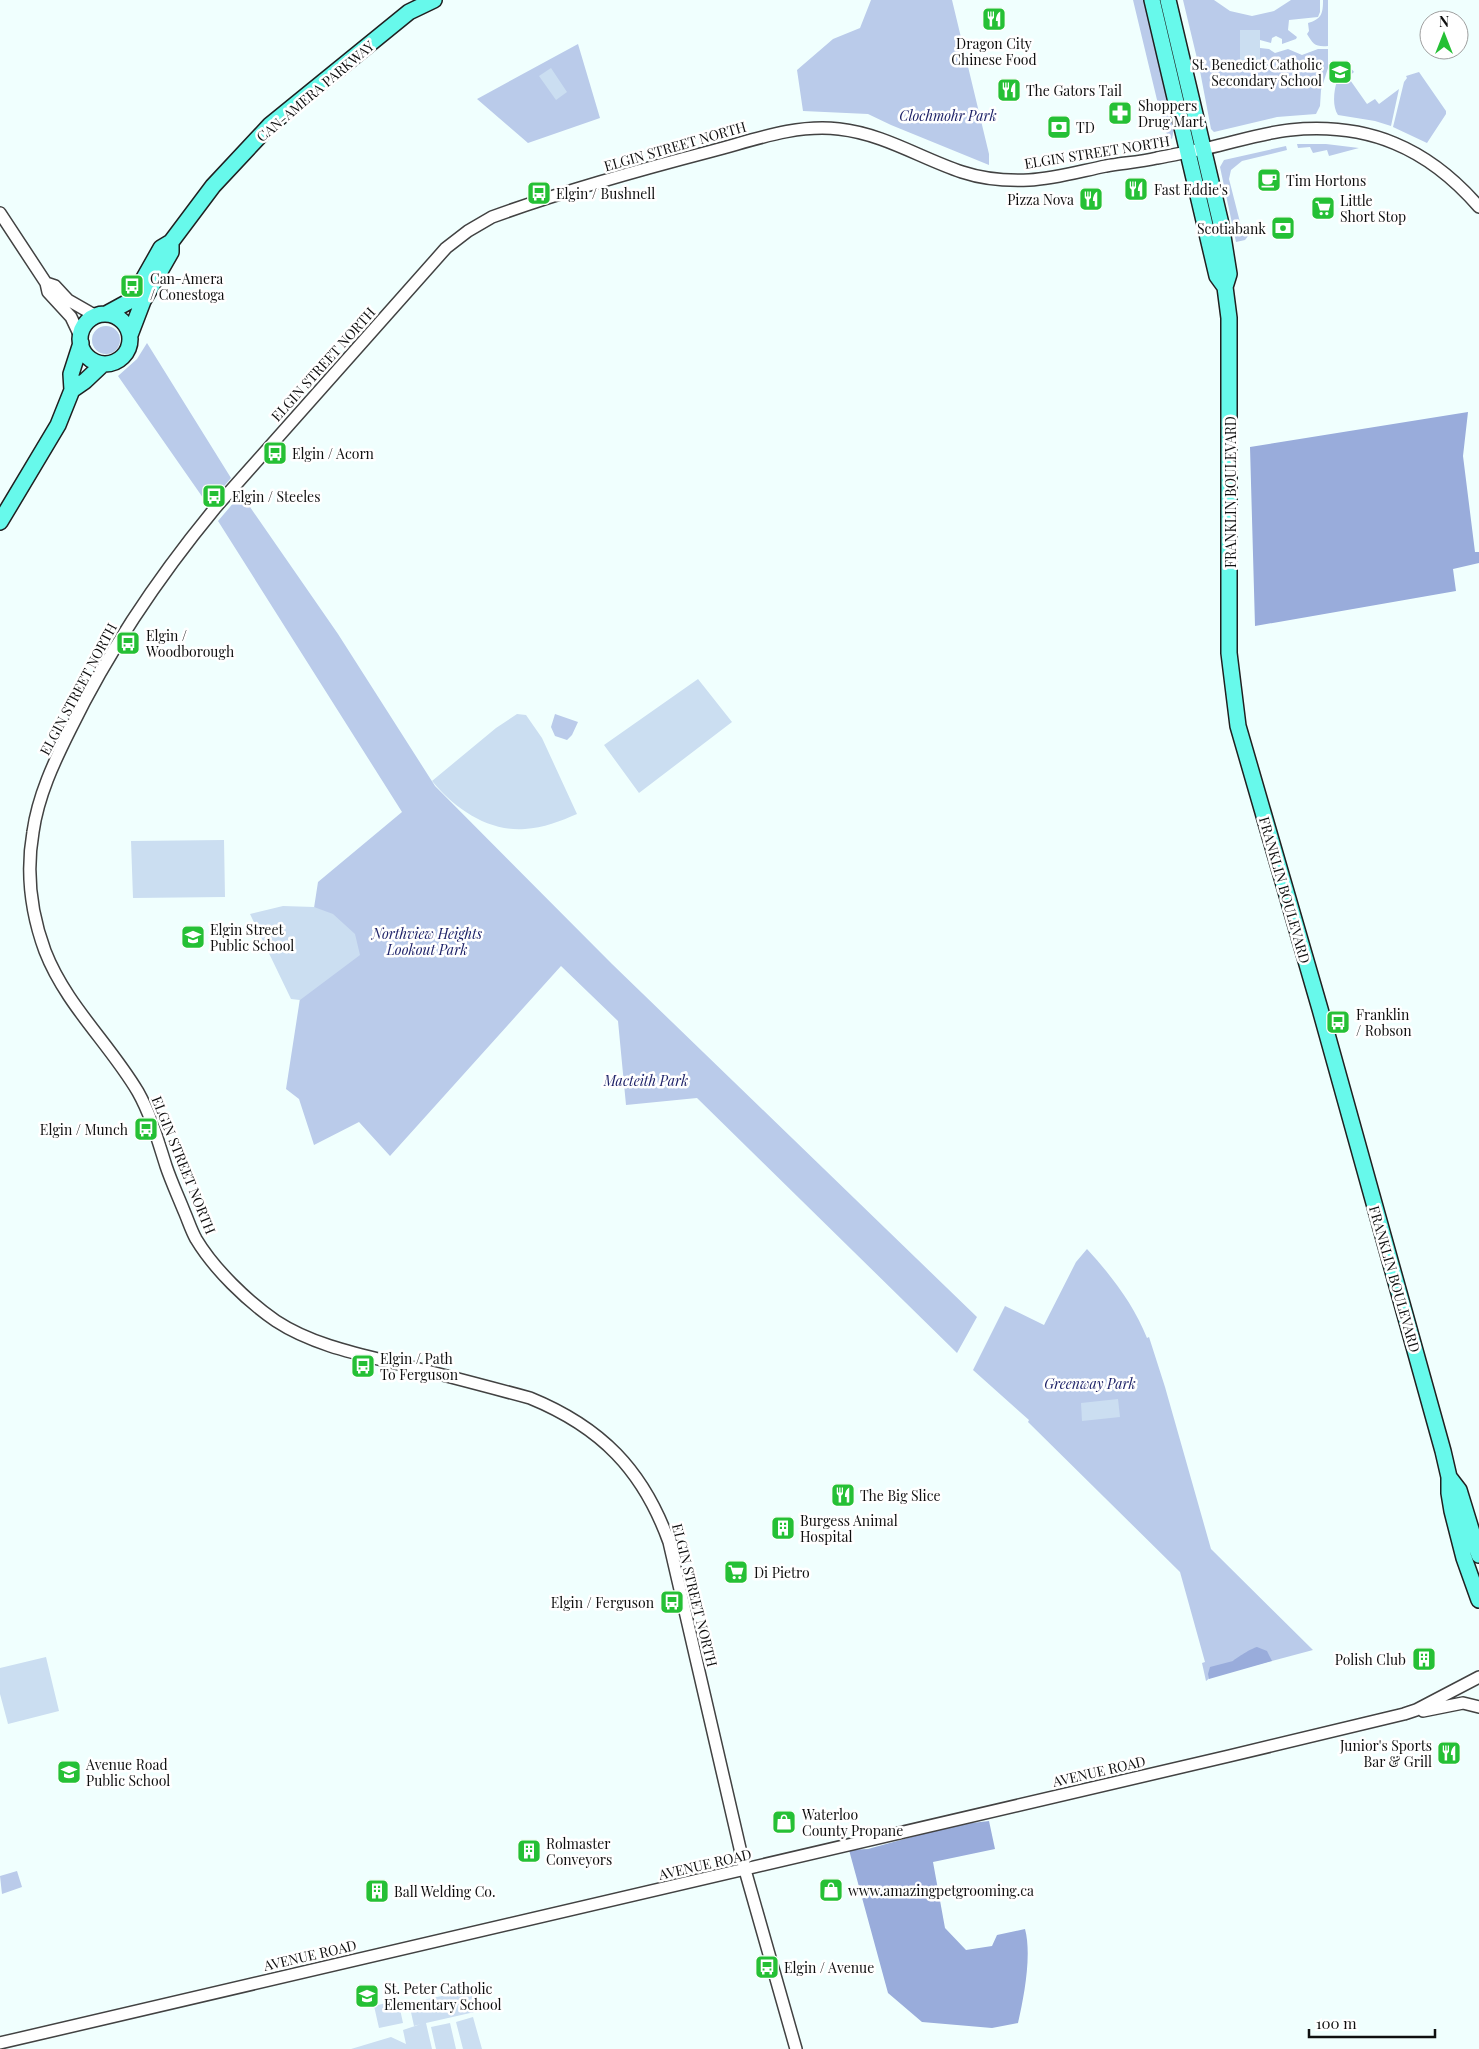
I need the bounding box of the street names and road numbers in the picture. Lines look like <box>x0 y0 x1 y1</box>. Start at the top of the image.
street label: CAN-AMERA PARKWAY <box>252 36 378 146</box>
street label: ELGIN STREET NORTH <box>602 116 749 175</box>
street label: ELGIN STREET NORTH <box>1023 131 1172 173</box>
street label: ELGIN STREET NORTH <box>267 303 380 425</box>
street label: FRANKLIN BOULEVARD <box>1221 416 1240 568</box>
street label: ELGIN STREET NORTH <box>35 619 121 758</box>
street label: FRANKLIN BOULEVARD <box>1255 814 1315 966</box>
street label: ELGIN STREET NORTH <box>148 1093 221 1237</box>
street label: FRANKLIN BOULEVARD <box>1365 1203 1425 1355</box>
street label: ELGIN STREET NORTH <box>668 1521 722 1669</box>
street label: AVENUE ROAD <box>1050 1751 1147 1791</box>
street label: AVENUE ROAD <box>656 1844 753 1884</box>
street label: AVENUE ROAD <box>261 1935 358 1975</box>

